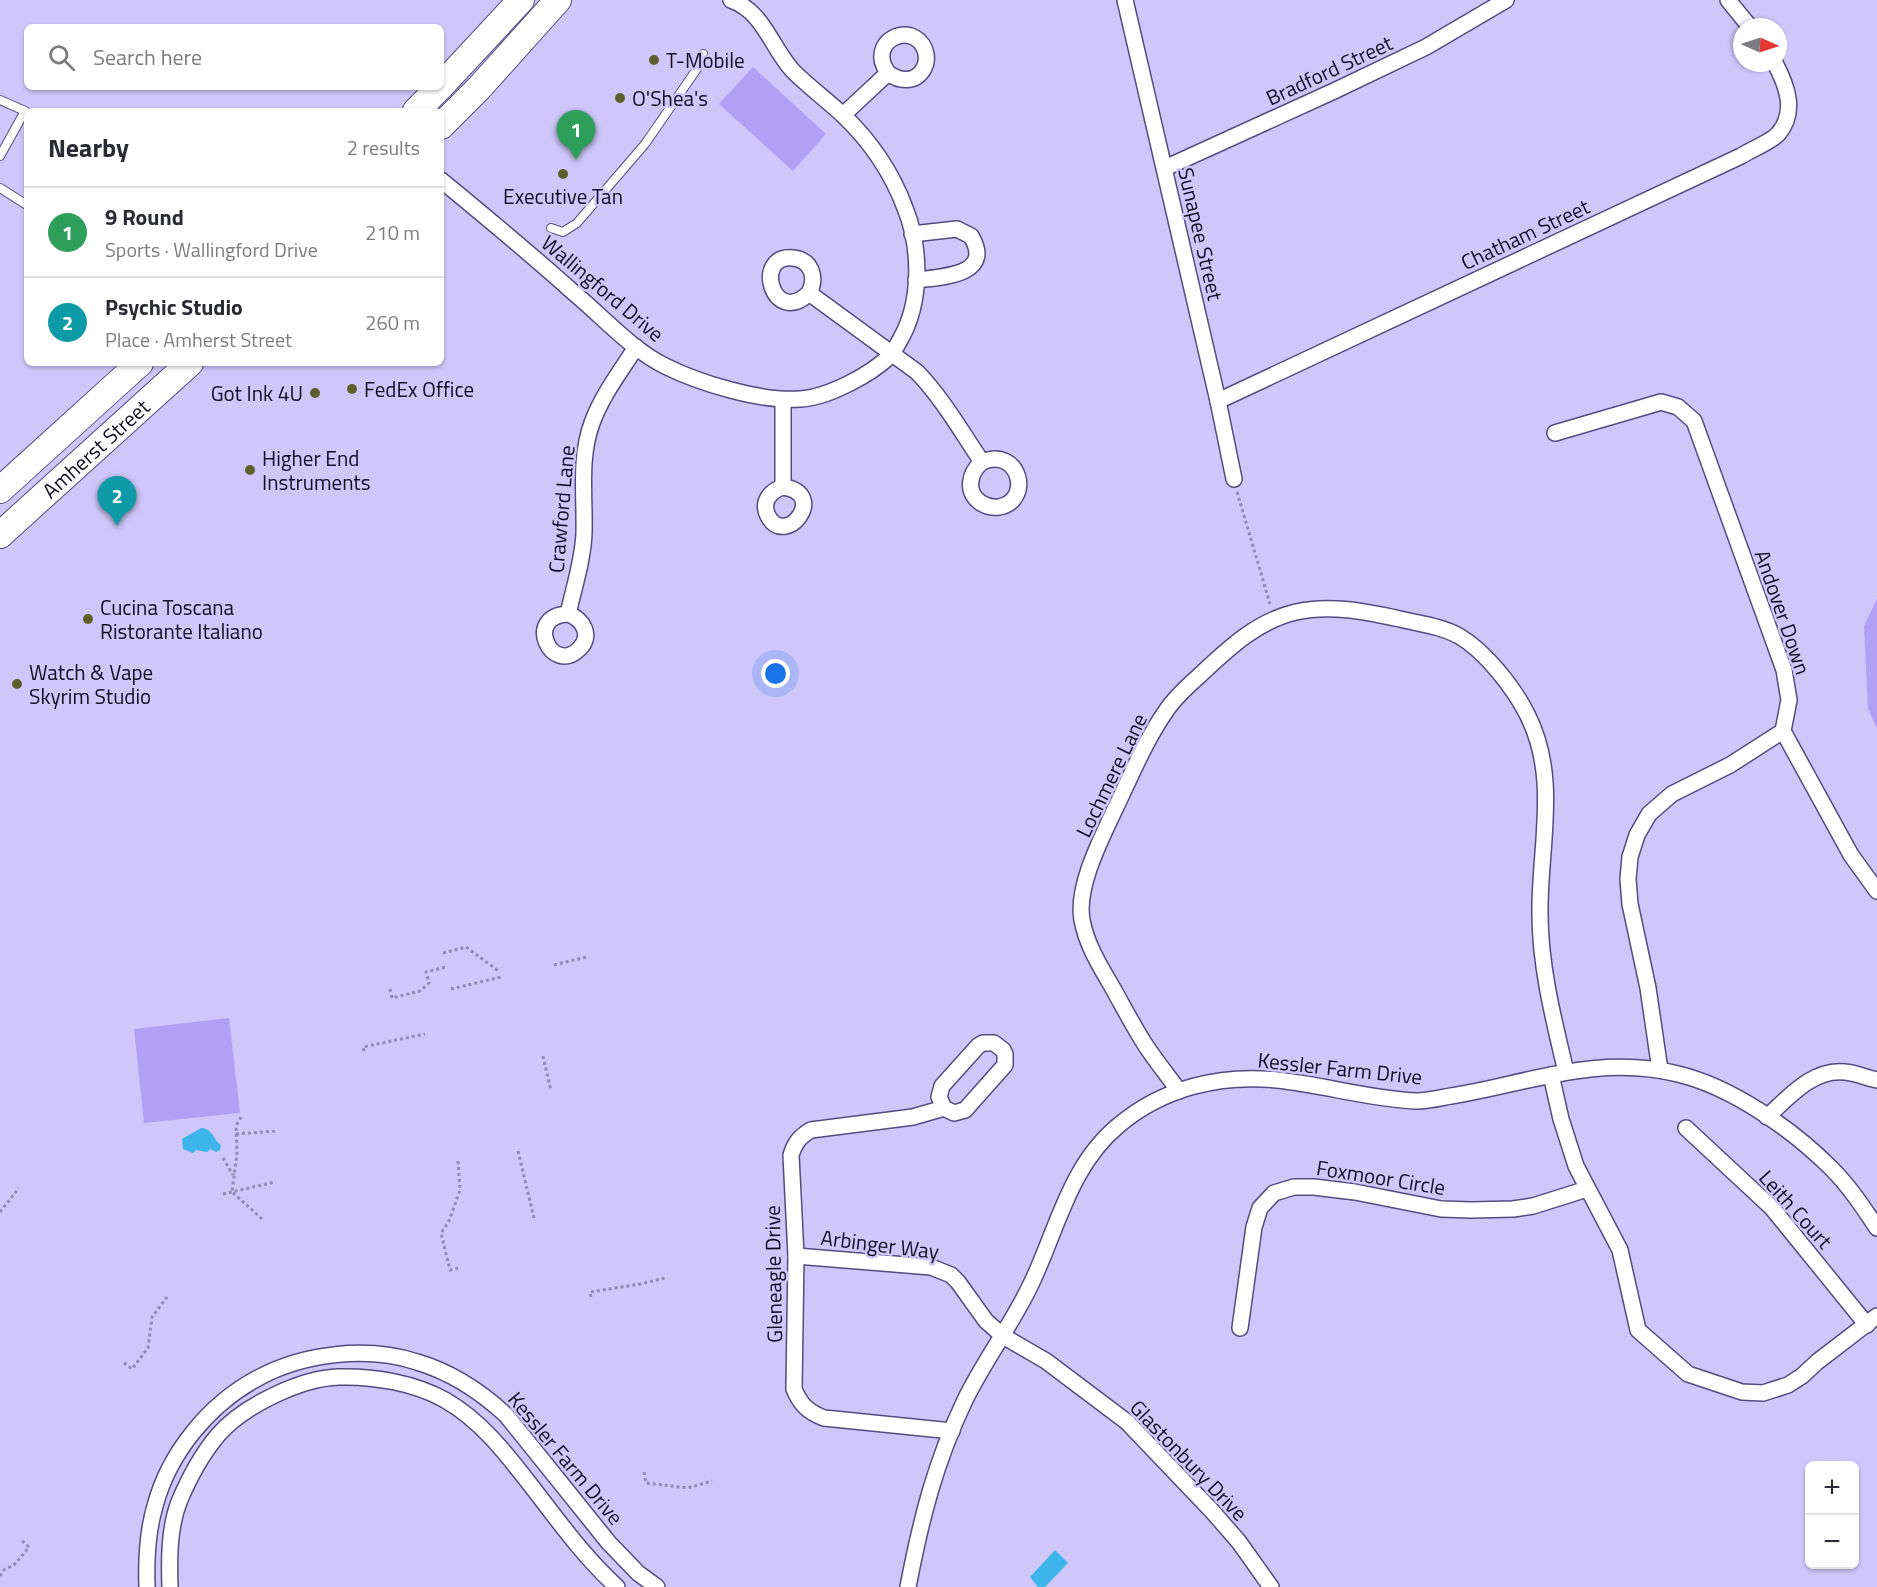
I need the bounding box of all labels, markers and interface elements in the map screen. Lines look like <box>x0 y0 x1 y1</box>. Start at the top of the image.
north arrow <box>1733 18 1787 72</box>
search box <box>24 24 444 90</box>
street label: Bradford Street <box>1260 26 1398 113</box>
text: Search here <box>93 40 202 74</box>
icon: search <box>45 41 78 74</box>
place label: T-Mobile <box>666 44 745 76</box>
marker: T-Mobile <box>647 53 661 67</box>
place label: O'Shea's <box>632 82 708 114</box>
marker: O'Shea's <box>613 91 627 105</box>
pin: 1 <box>556 110 596 160</box>
text: Nearby <box>48 128 129 167</box>
text: 2 results <box>347 132 420 163</box>
street label: Sunapee Street <box>1170 164 1232 304</box>
marker: Executive Tan <box>556 167 570 181</box>
place label: Executive Tan <box>503 180 623 212</box>
street label: Chatham Street <box>1455 190 1595 278</box>
text: 9 Round <box>105 200 184 234</box>
text: 1 <box>62 217 73 248</box>
text: 210 m <box>365 217 420 248</box>
street label: Wallingford Drive <box>535 227 671 349</box>
text: Sports · Wallingford Drive <box>105 234 318 265</box>
text: Psychic Studio <box>105 290 243 324</box>
text: 2 <box>62 307 73 338</box>
text: 260 m <box>365 307 420 338</box>
text: Place · Amherst Street <box>105 324 292 355</box>
place label: FedEx Office <box>364 373 474 405</box>
place label: Got Ink 4U <box>211 377 303 409</box>
marker: FedEx Office <box>345 382 359 396</box>
marker: Got Ink 4U <box>308 386 322 400</box>
street label: Amherst Street <box>35 391 157 506</box>
place label: Higher End Instruments <box>262 442 371 498</box>
street label: Crawford Lane <box>539 444 583 574</box>
marker: Higher End Instruments <box>243 463 257 477</box>
pin: 2 <box>98 476 136 526</box>
street label: Andover Down <box>1747 545 1819 679</box>
place label: Cucina Toscana Ristorante Italiano <box>100 591 263 647</box>
marker: Cucina Toscana Ristorante Italiano <box>81 612 95 626</box>
place label: Watch & Vape Skyrim Studio <box>29 656 153 712</box>
your location <box>761 659 790 688</box>
marker: Watch & Vape Skyrim Studio <box>10 677 24 691</box>
street label: Lochmere Lane <box>1067 708 1155 842</box>
street label: Kessler Farm Drive <box>1256 1043 1424 1093</box>
street label: Foxmoor Circle <box>1314 1151 1448 1203</box>
street label: Leith Court <box>1752 1162 1841 1256</box>
street label: Gleneagle Drive <box>756 1205 790 1343</box>
street label: Arbinger Way <box>819 1221 941 1267</box>
street label: Kessler Farm Drive <box>501 1384 631 1532</box>
street label: Glastonbury Drive <box>1123 1392 1255 1528</box>
map controls <box>1805 1461 1859 1569</box>
button: + <box>1805 1461 1859 1515</box>
button: − <box>1805 1515 1859 1569</box>

